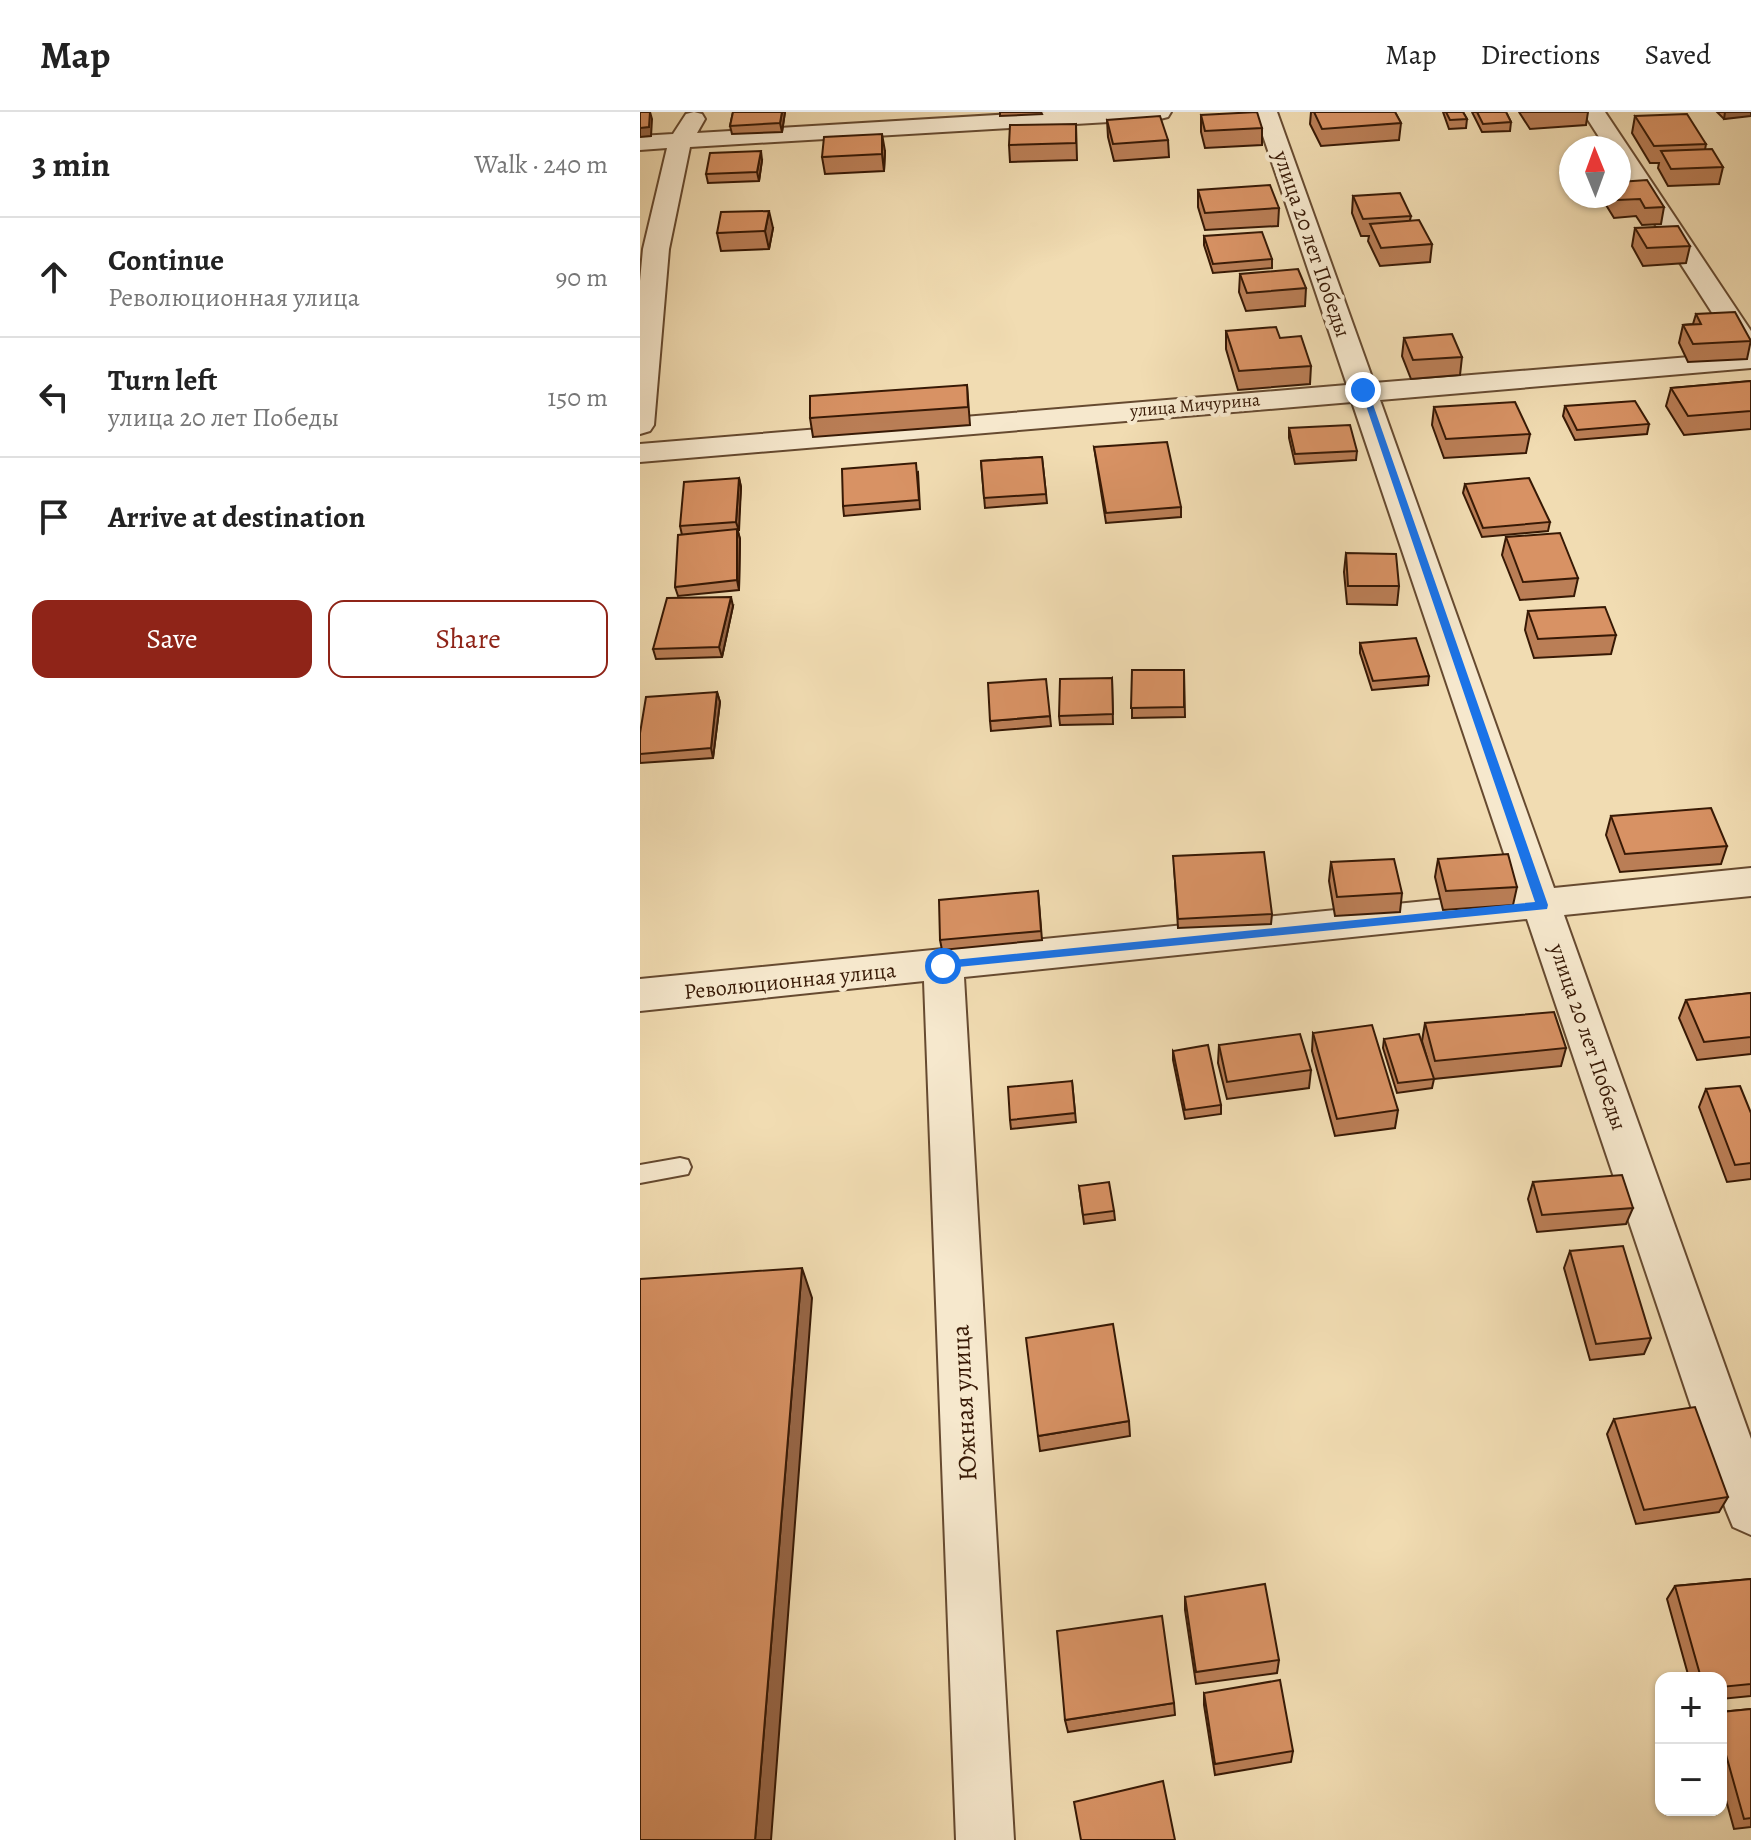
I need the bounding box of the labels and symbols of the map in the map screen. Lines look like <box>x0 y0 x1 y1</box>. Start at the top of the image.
north arrow <box>1559 136 1631 208</box>
street label: улица 20 лет Победы <box>1266 146 1358 341</box>
route end <box>1345 372 1381 408</box>
street label: улица Мичурина <box>1128 387 1262 423</box>
street label: улица 20 лет Победы <box>1542 939 1634 1134</box>
route start <box>925 948 961 984</box>
street label: Революционная улица <box>683 955 898 1007</box>
street label: Южная улица <box>942 1324 986 1482</box>

